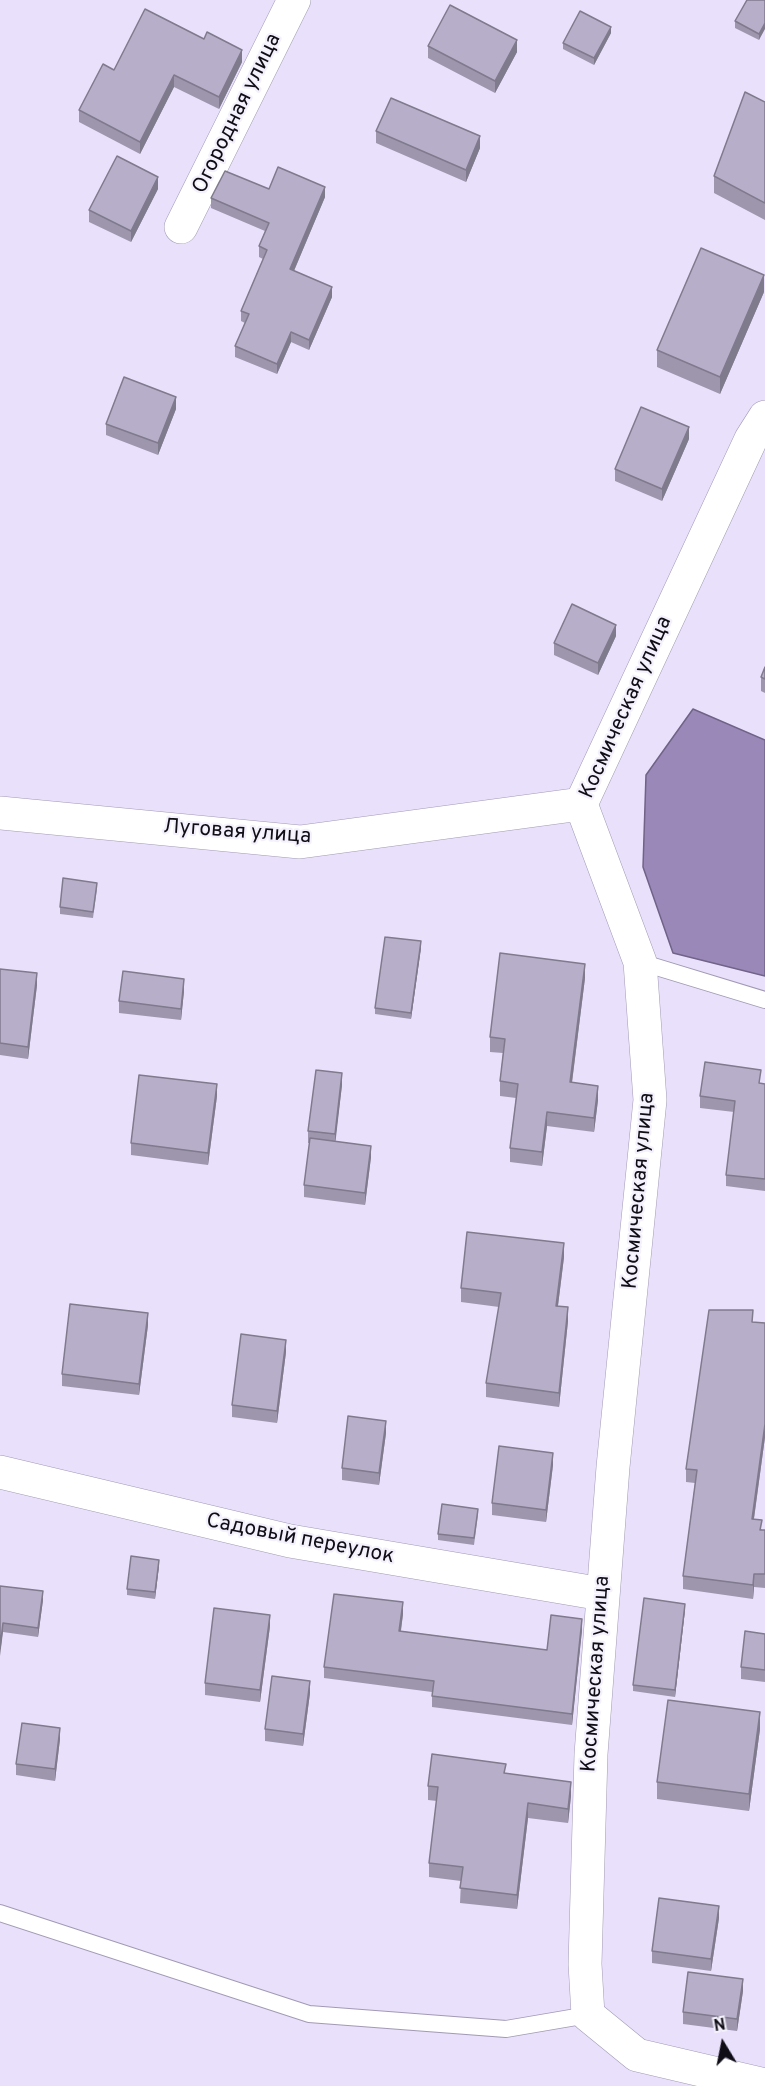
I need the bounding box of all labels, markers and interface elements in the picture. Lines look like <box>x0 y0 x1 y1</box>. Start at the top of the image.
street label: Огородная улица <box>188 30 288 198</box>
street label: Космическая улица <box>575 613 679 803</box>
street label: Луговая улица <box>162 815 312 851</box>
street label: Космическая улица <box>619 1092 661 1290</box>
street label: Садовый переулок <box>204 1509 396 1571</box>
street label: Космическая улица <box>578 1575 616 1773</box>
north arrow <box>693 2014 753 2074</box>
text: N <box>712 2015 727 2037</box>

